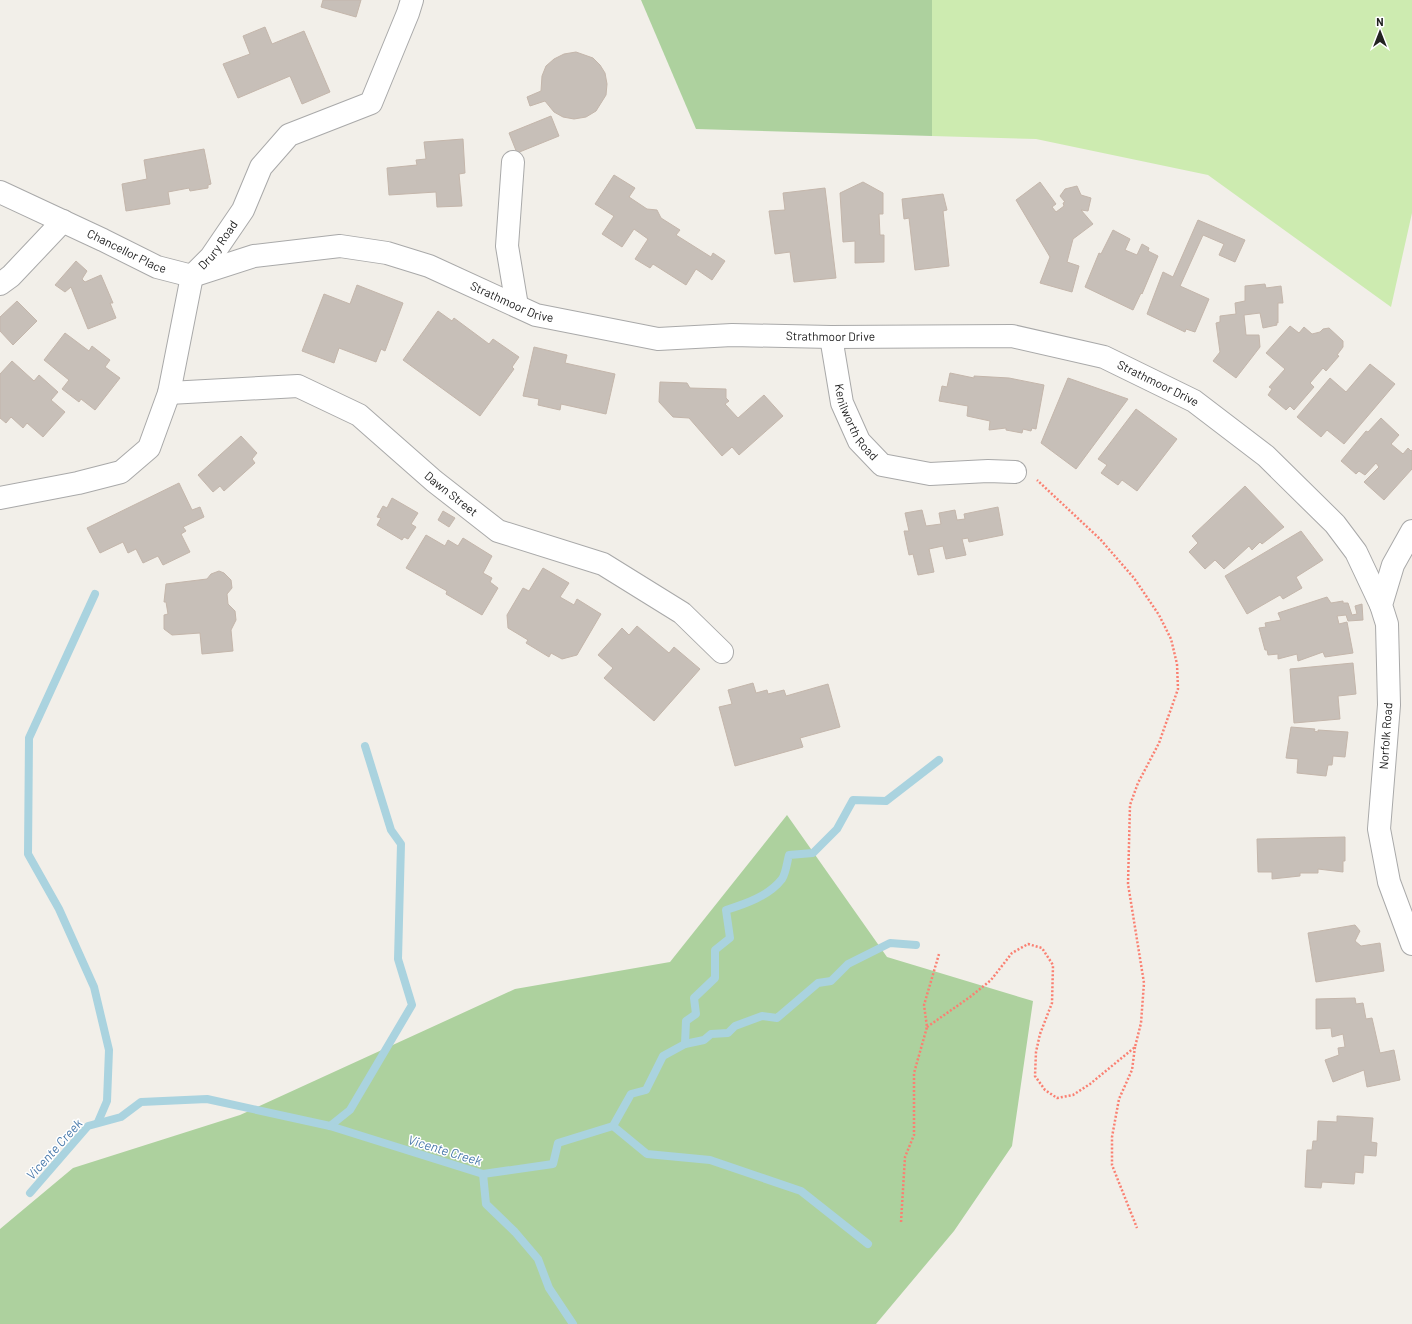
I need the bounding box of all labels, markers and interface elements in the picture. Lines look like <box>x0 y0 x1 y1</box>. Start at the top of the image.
north arrow <box>1360 12 1400 52</box>
text: N <box>1376 15 1384 28</box>
street label: Drury Road <box>195 217 240 272</box>
street label: Chancellor Place <box>85 226 168 275</box>
street label: Strathmoor Drive <box>468 278 555 324</box>
street label: Strathmoor Drive <box>786 328 875 343</box>
street label: Strathmoor Drive <box>1115 357 1202 409</box>
street label: Kenilworth Road <box>833 382 881 463</box>
street label: Dawn Street <box>422 468 481 519</box>
street label: Norfolk Road <box>1376 702 1394 770</box>
water label: Vicente Creek <box>23 1115 86 1183</box>
water label: Vicente Creek <box>406 1131 484 1169</box>

